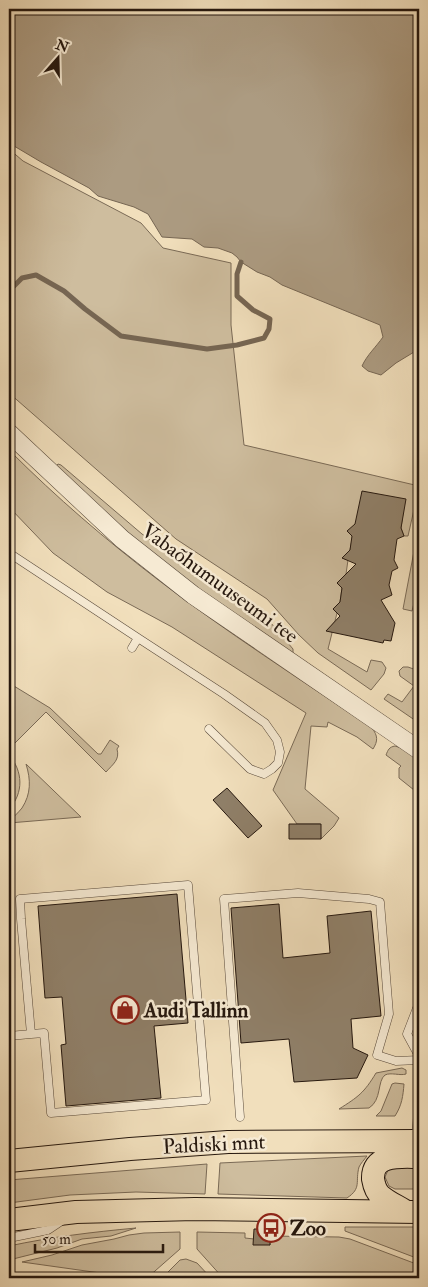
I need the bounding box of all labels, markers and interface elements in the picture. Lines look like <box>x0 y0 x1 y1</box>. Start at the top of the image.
north arrow <box>32 32 82 82</box>
text: N <box>53 36 72 57</box>
street label: Vabaõhumuuseumi tee <box>136 517 304 650</box>
shop icon: Audi Tallinn <box>110 995 140 1025</box>
place label: Audi Tallinn <box>143 997 249 1024</box>
street label: Paldiski mnt <box>162 1128 266 1161</box>
bus stop icon: Zoo <box>256 1213 286 1243</box>
place label: Zoo <box>290 1215 326 1242</box>
scale bar <box>35 1222 162 1254</box>
text: 50 m <box>42 1230 71 1249</box>

